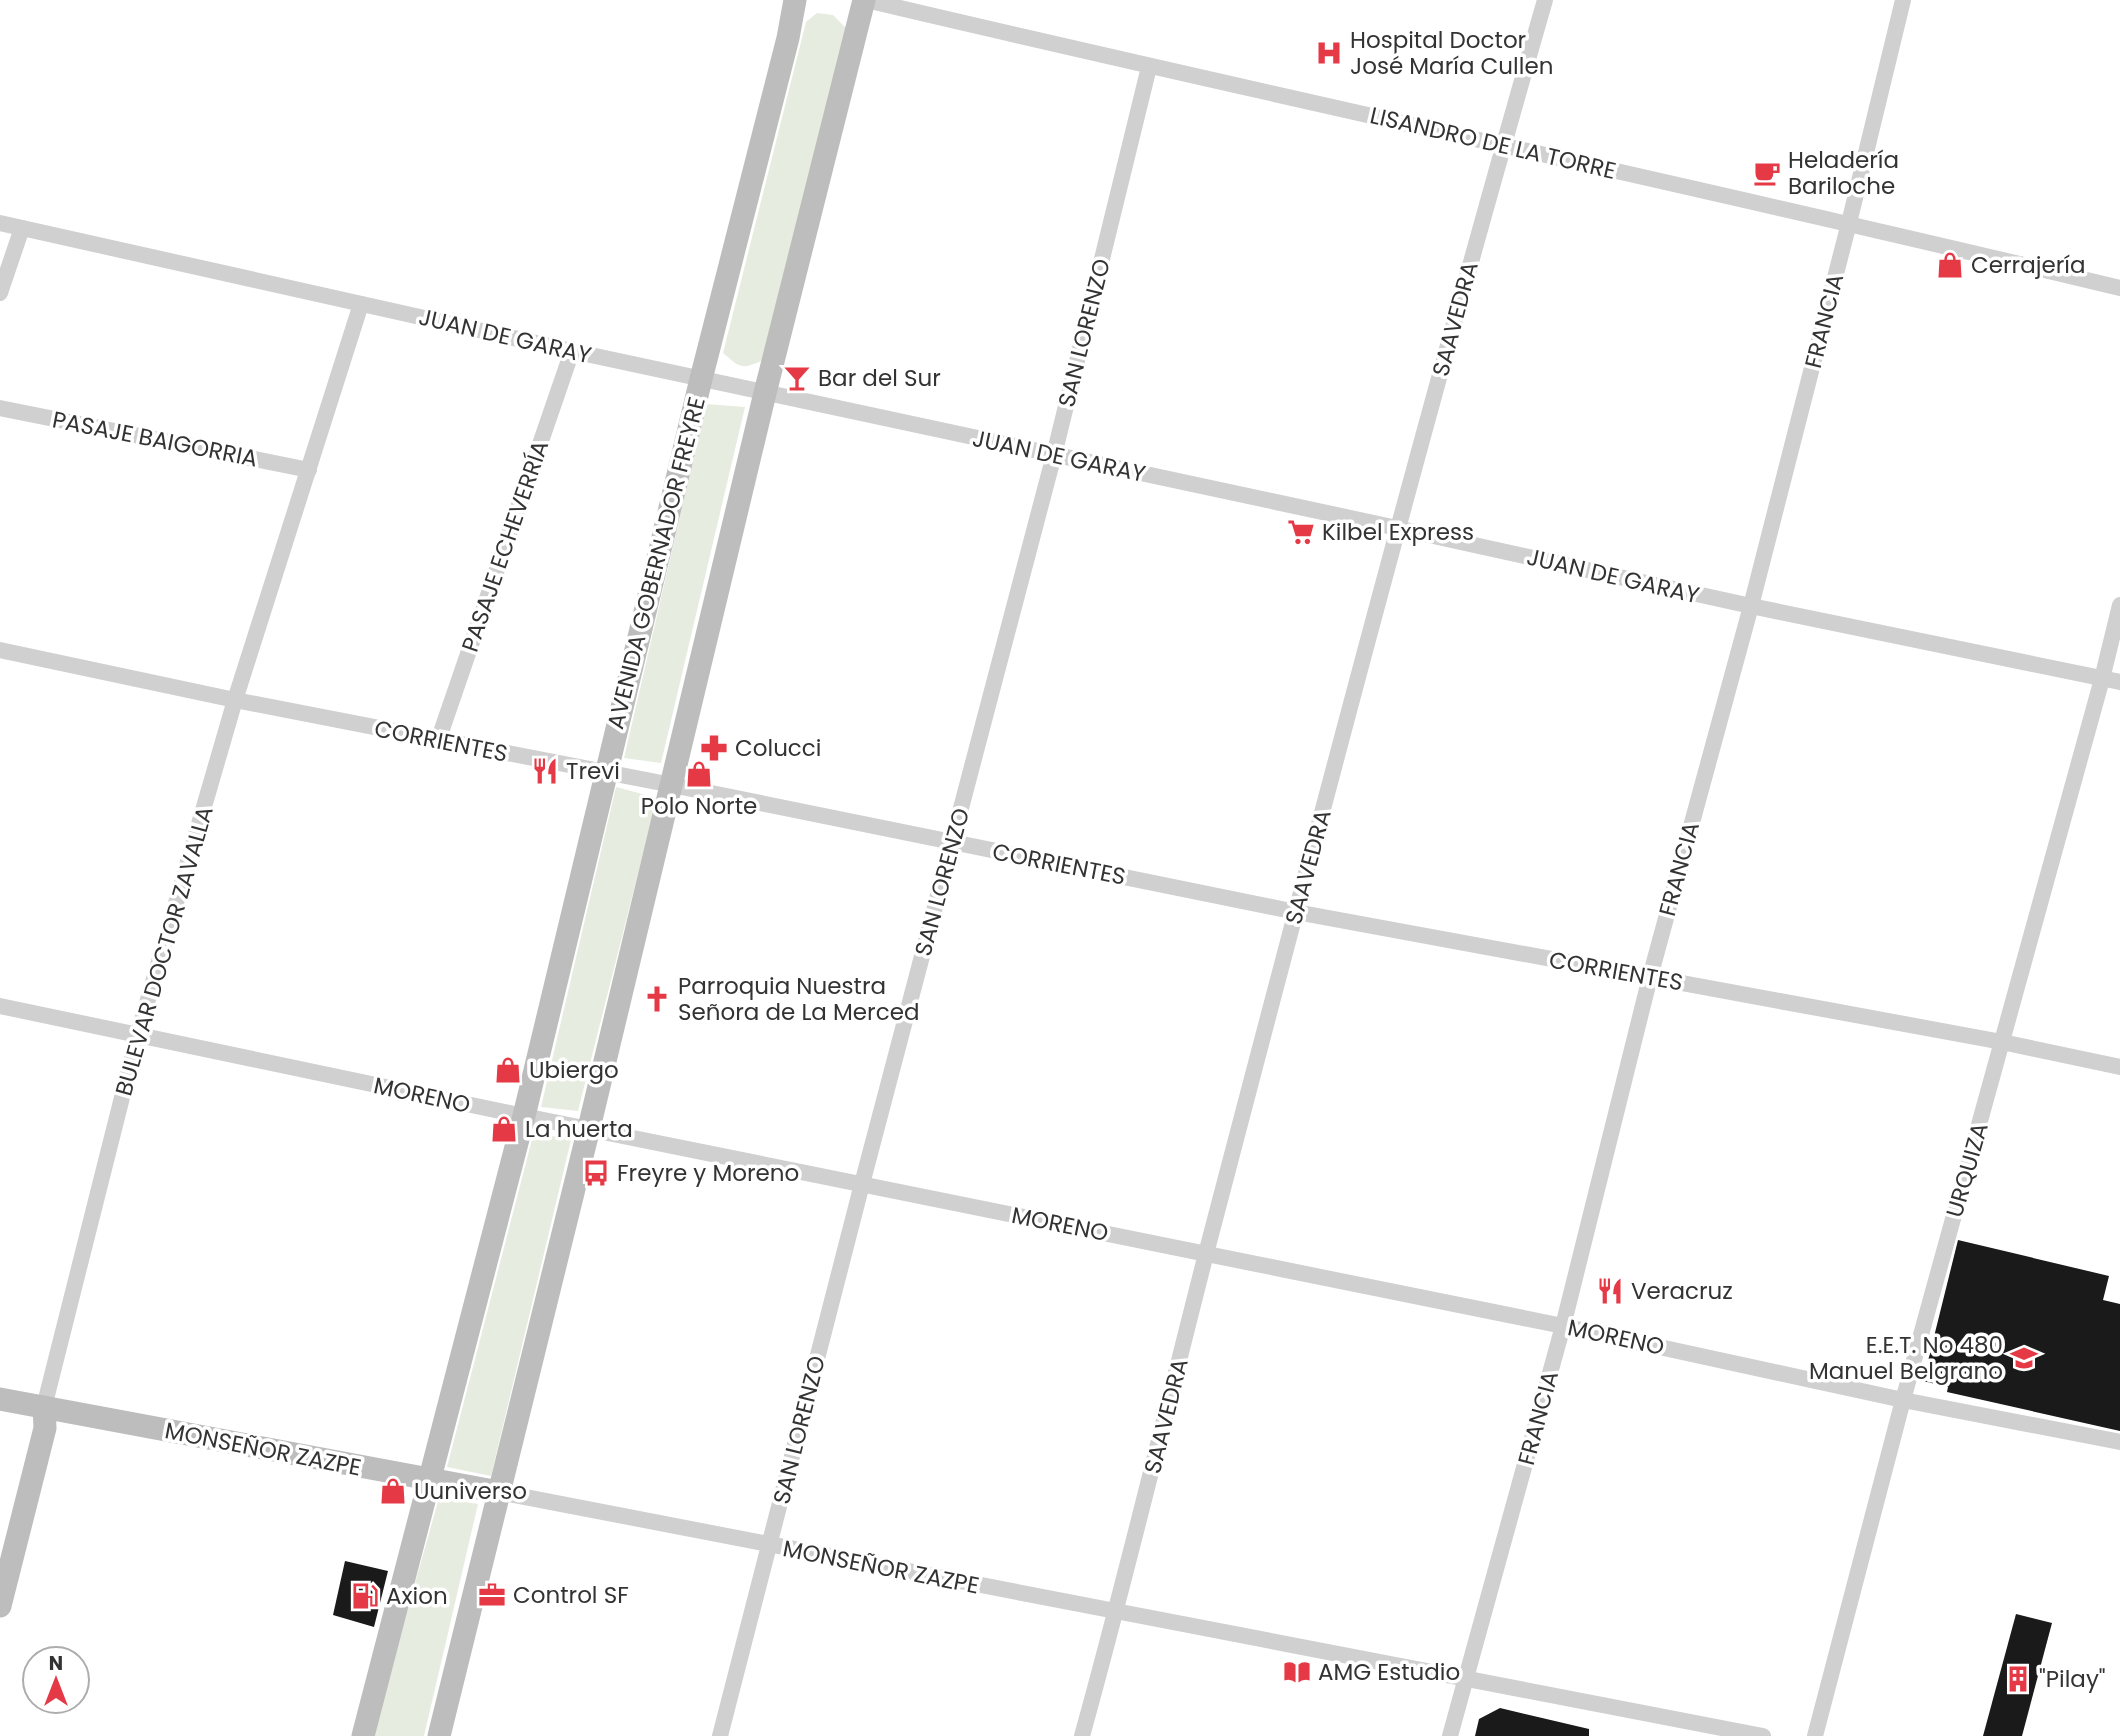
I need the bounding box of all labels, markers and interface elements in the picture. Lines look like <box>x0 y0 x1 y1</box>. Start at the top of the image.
place label: Hospital Doctor José María Cullen <box>1350 24 1553 82</box>
hospital icon: Hospital Doctor José María Cullen <box>1314 38 1344 68</box>
street label: LISANDRO DE LA TORRE <box>1367 99 1619 187</box>
place label: Heladería Bariloche <box>1788 144 1899 202</box>
cafe icon: Heladería Bariloche <box>1752 158 1782 188</box>
place label: Cerrajería <box>1971 249 2085 281</box>
shop icon: Cerrajería <box>1935 250 1965 280</box>
street label: SAN LORENZO <box>1050 255 1118 411</box>
street label: SAAVEDRA <box>1424 258 1486 380</box>
street label: FRANCIA <box>1797 270 1851 372</box>
street label: JUAN DE GARAY <box>416 301 594 371</box>
place label: Bar del Sur <box>818 362 941 394</box>
bar icon: Bar del Sur <box>782 363 812 393</box>
street label: AVENIDA GOBERNADOR FREYRE <box>599 394 713 732</box>
street label: PASAJE BAIGORRIA <box>50 403 260 475</box>
street label: JUAN DE GARAY <box>970 422 1148 490</box>
street label: PASAJE ECHEVERRÍA <box>454 436 556 656</box>
place label: Kilbel Express <box>1322 516 1474 548</box>
supermarket icon: Kilbel Express <box>1286 517 1316 547</box>
street label: JUAN DE GARAY <box>1524 541 1702 611</box>
street label: CORRIENTES <box>372 712 510 770</box>
place label: Colucci <box>735 732 821 764</box>
pharmacy icon: Colucci <box>699 733 729 763</box>
place label: Trevi <box>566 755 620 787</box>
restaurant icon: Trevi <box>530 756 560 786</box>
shop icon: Polo Norte <box>684 759 714 789</box>
place label: Polo Norte <box>641 790 757 822</box>
street label: BULEVAR DOCTOR ZAVALLA <box>107 803 221 1099</box>
street label: SAN LORENZO <box>907 805 977 959</box>
street label: SAAVEDRA <box>1277 806 1339 928</box>
street label: FRANCIA <box>1651 818 1707 920</box>
street label: CORRIENTES <box>990 835 1128 893</box>
street label: CORRIENTES <box>1547 944 1685 998</box>
place label: Parroquia Nuestra Señora de La Merced <box>678 970 919 1028</box>
church icon: Parroquia Nuestra Señora de La Merced <box>642 984 672 1014</box>
place label: Ubiergo <box>529 1054 619 1086</box>
shop icon: Ubiergo <box>493 1055 523 1085</box>
street label: MORENO <box>371 1069 473 1121</box>
place label: La huerta <box>525 1113 633 1145</box>
shop icon: La huerta <box>489 1114 519 1144</box>
street label: URQUIZA <box>1938 1119 1996 1221</box>
place label: Freyre y Moreno <box>617 1157 799 1189</box>
bus stop icon: Freyre y Moreno <box>581 1158 611 1188</box>
street label: MORENO <box>1009 1199 1111 1249</box>
place label: Veracruz <box>1631 1275 1733 1307</box>
restaurant icon: Veracruz <box>1595 1276 1625 1306</box>
street label: MORENO <box>1565 1311 1667 1363</box>
place label: E.E.T. No 480 Manuel Belgrano <box>1809 1329 2003 1387</box>
school or university icon: E.E.T. No 480 Manuel Belgrano <box>2009 1343 2039 1373</box>
street label: SAN LORENZO <box>765 1352 833 1508</box>
street label: SAAVEDRA <box>1136 1355 1196 1477</box>
street label: FRANCIA <box>1510 1367 1566 1469</box>
street label: MONSEÑOR ZAZPE <box>162 1414 364 1484</box>
place label: Uuniverso <box>414 1475 527 1507</box>
shop icon: Uuniverso <box>378 1476 408 1506</box>
street label: MONSEÑOR ZAZPE <box>780 1532 982 1602</box>
place label: Control SF <box>513 1579 629 1611</box>
place label: Axion <box>386 1580 448 1612</box>
office icon: Control SF <box>477 1580 507 1610</box>
fuel station icon: Axion <box>350 1581 380 1611</box>
north arrow <box>21 1645 91 1715</box>
text: N <box>49 1650 63 1677</box>
place label: AMG Estudio <box>1318 1656 1460 1688</box>
library icon: AMG Estudio <box>1282 1657 1312 1687</box>
place label: "Pilay" <box>2039 1663 2106 1695</box>
building icon: "Pilay" <box>2003 1664 2033 1694</box>

